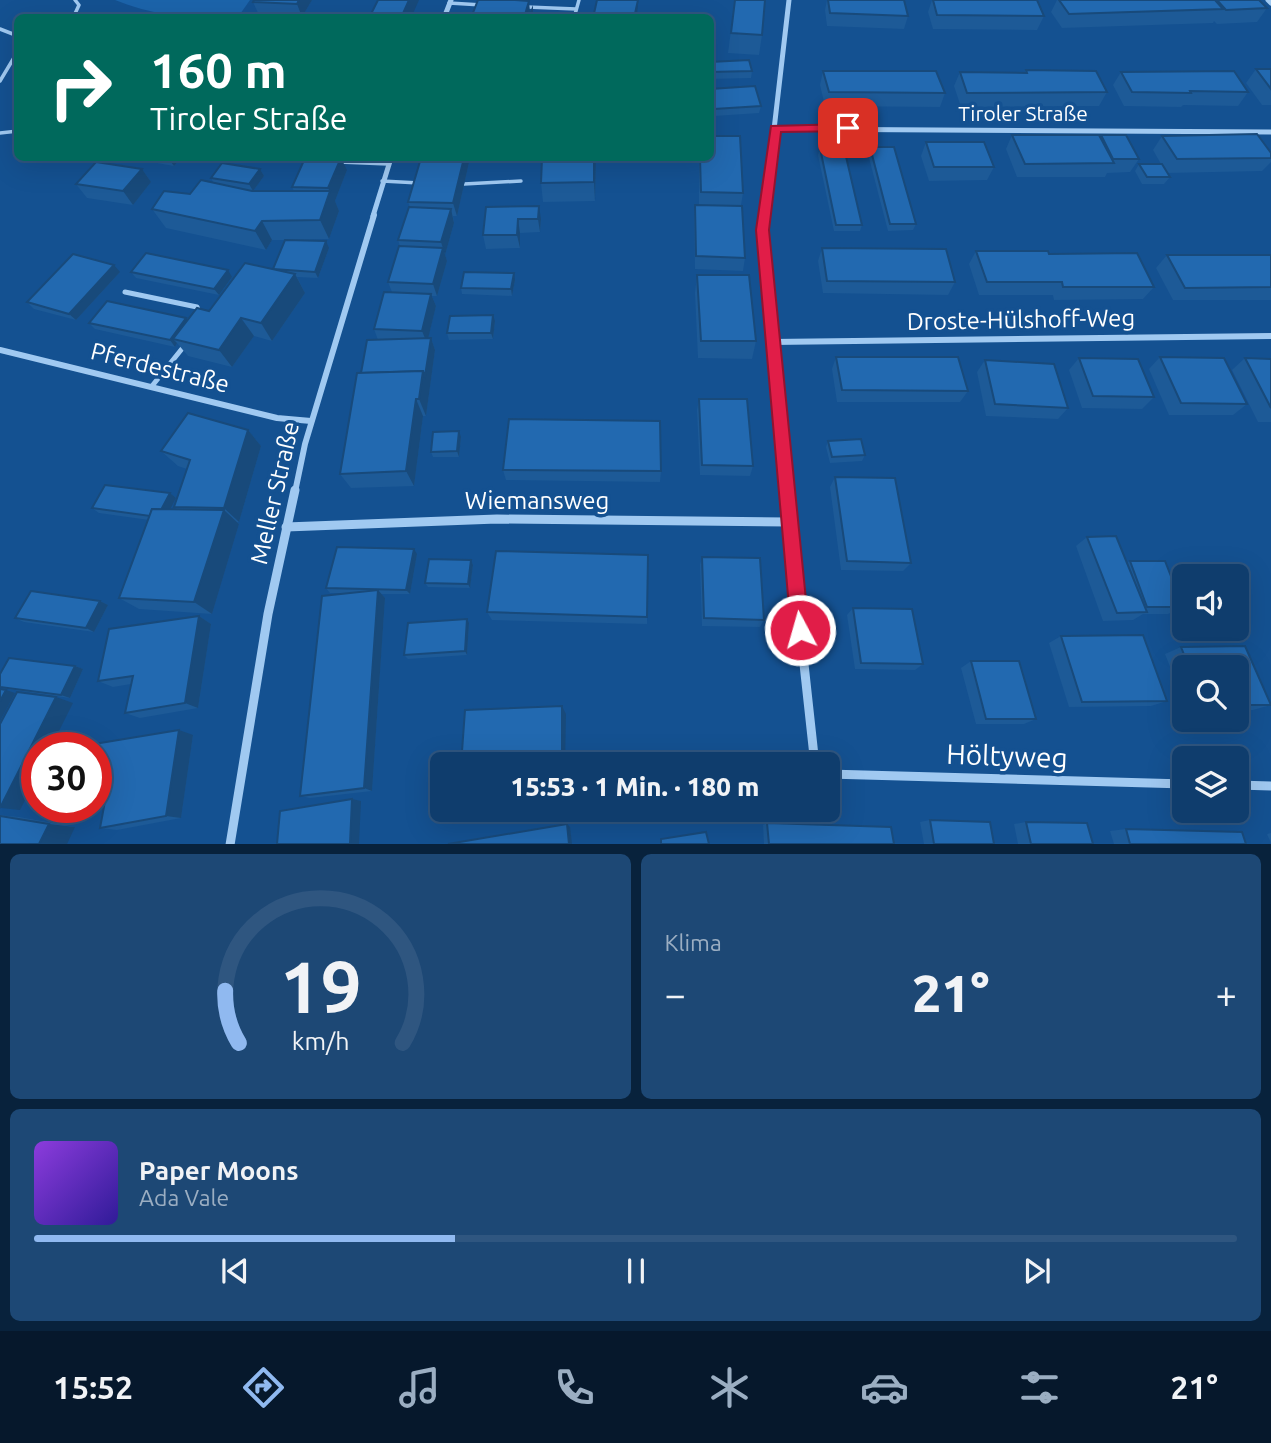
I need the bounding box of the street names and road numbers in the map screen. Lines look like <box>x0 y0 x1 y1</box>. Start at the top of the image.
street label: Tiroler Straße <box>958 101 1088 125</box>
street label: Droste-Hülshoff-Weg <box>907 304 1135 335</box>
street label: Pferdestraße <box>88 337 232 398</box>
street label: Meller Straße <box>245 419 304 567</box>
street label: Wiemansweg <box>465 487 609 514</box>
street label: Höltyweg <box>946 738 1068 773</box>

